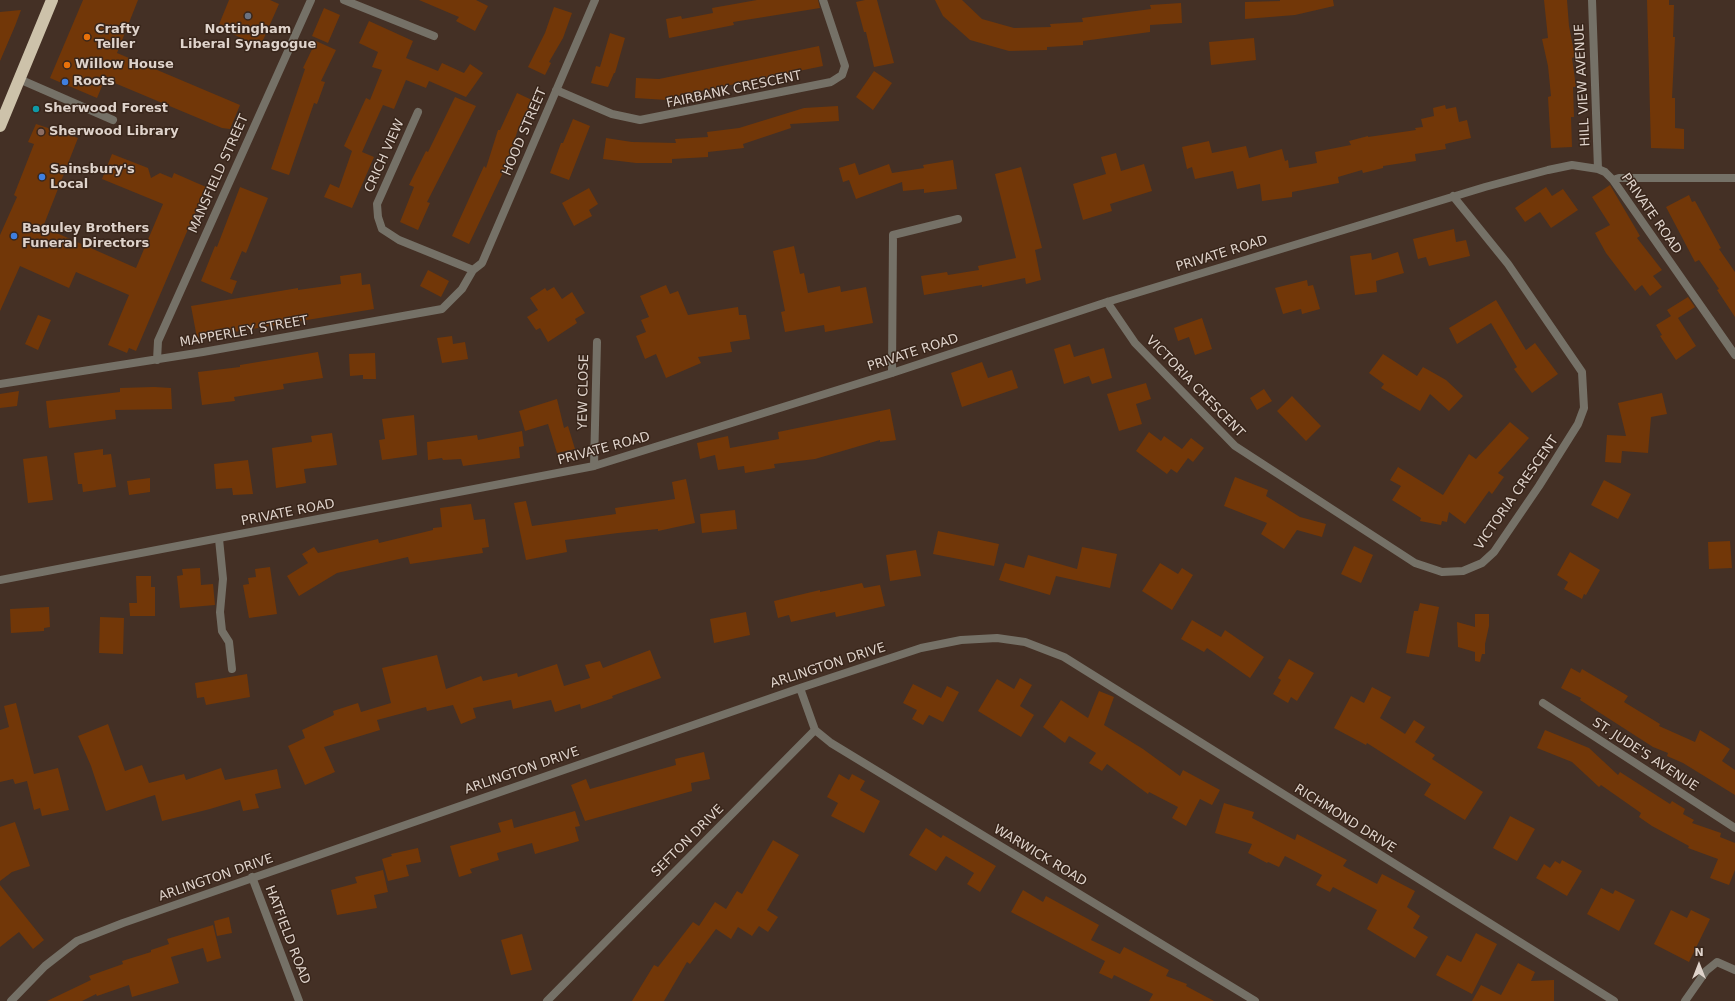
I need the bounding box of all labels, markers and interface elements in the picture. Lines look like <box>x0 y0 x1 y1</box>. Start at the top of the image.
marker: Nottingham Liberal Synagogue <box>243 11 253 21</box>
place label: Crafty Teller <box>95 22 140 53</box>
place label: Nottingham Liberal Synagogue <box>180 22 316 53</box>
street label: HILL VIEW AVENUE <box>1572 23 1594 147</box>
marker: Crafty Teller <box>82 32 92 42</box>
place label: Willow House <box>75 57 174 73</box>
marker: Willow House <box>62 60 72 70</box>
street label: FAIRBANK CRESCENT <box>665 68 803 112</box>
place label: Roots <box>73 74 115 90</box>
marker: Roots <box>60 77 70 87</box>
street label: HOOD STREET <box>499 86 551 178</box>
place label: Sherwood Forest <box>44 101 168 117</box>
marker: Sherwood Forest <box>31 104 41 114</box>
street label: MANSFIELD STREET <box>186 112 252 236</box>
street label: CRICH VIEW <box>362 117 408 195</box>
place label: Sherwood Library <box>49 124 179 140</box>
marker: Sherwood Library <box>36 127 46 137</box>
place label: Sainsbury's Local <box>50 162 135 193</box>
street label: PRIVATE ROAD <box>1617 171 1685 257</box>
marker: Sainsbury's Local <box>37 172 47 182</box>
place label: Baguley Brothers Funeral Directors <box>22 221 149 252</box>
marker: Baguley Brothers Funeral Directors <box>9 231 19 241</box>
street label: PRIVATE ROAD <box>1174 233 1270 275</box>
street label: MAPPERLEY STREET <box>179 313 309 351</box>
street label: PRIVATE ROAD <box>865 331 961 375</box>
street label: VICTORIA CRESCENT <box>1142 333 1248 441</box>
street label: YEW CLOSE <box>576 354 592 430</box>
street label: PRIVATE ROAD <box>556 429 652 469</box>
street label: VICTORIA CRESCENT <box>1472 433 1562 553</box>
street label: PRIVATE ROAD <box>240 496 336 530</box>
street label: ARLINGTON DRIVE <box>768 640 888 692</box>
street label: ST. JUDE'S AVENUE <box>1589 715 1701 795</box>
street label: ARLINGTON DRIVE <box>463 744 581 798</box>
street label: RICHMOND DRIVE <box>1291 781 1399 857</box>
street label: SEFTON DRIVE <box>649 802 727 880</box>
street label: WARWICK ROAD <box>991 822 1089 890</box>
street label: ARLINGTON DRIVE <box>157 851 275 905</box>
street label: HATFIELD ROAD <box>261 883 313 987</box>
north arrow <box>1679 945 1719 985</box>
text: N <box>1694 946 1704 959</box>

